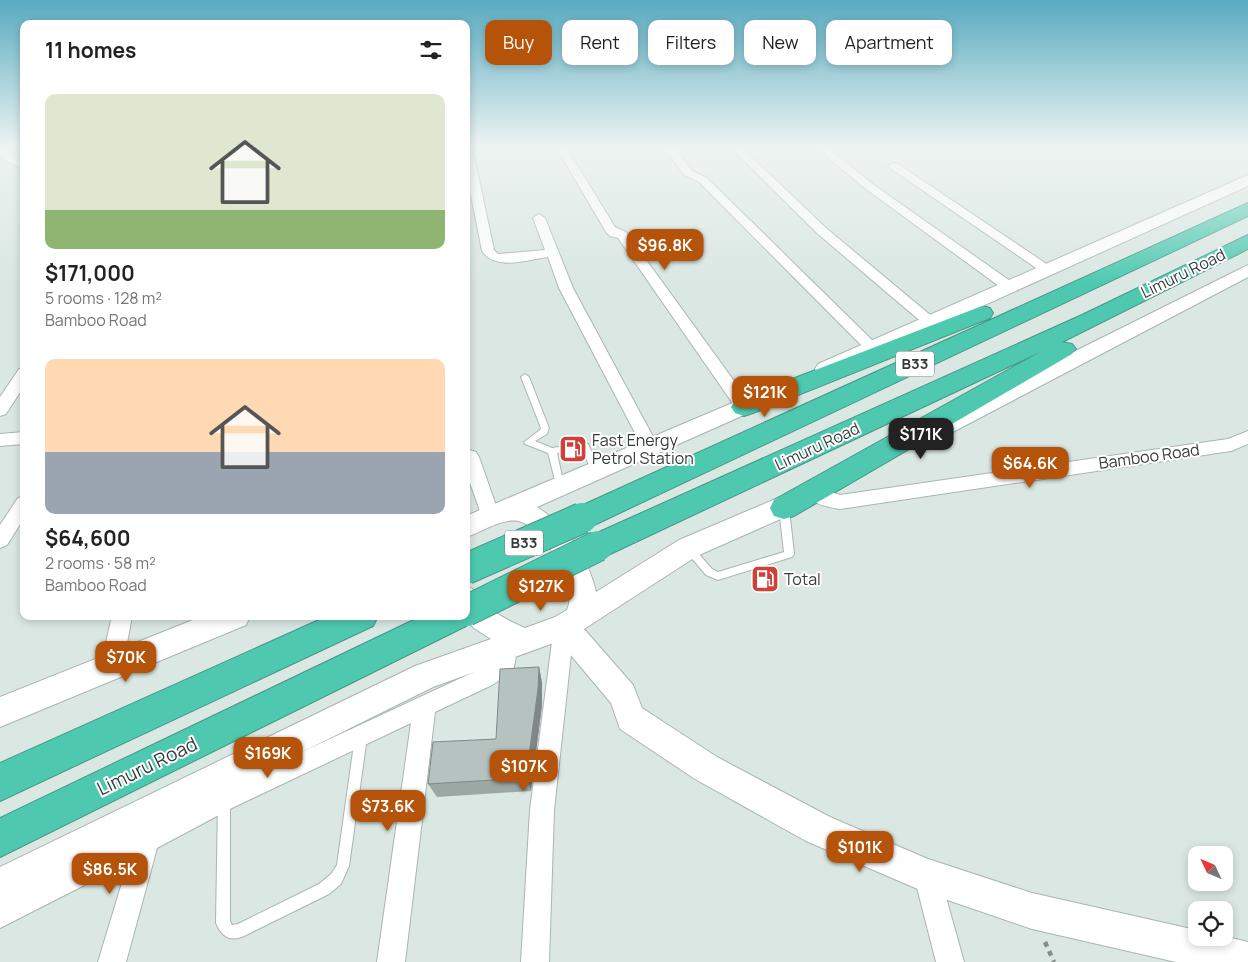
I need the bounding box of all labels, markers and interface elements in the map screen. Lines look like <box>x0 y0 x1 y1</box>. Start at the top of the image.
chip: Buy <box>485 20 552 65</box>
chip: Rent <box>562 20 638 65</box>
chip: Filters <box>648 20 734 65</box>
chip: New <box>744 20 816 65</box>
chip: Apartment <box>826 20 952 65</box>
text: 11 homes <box>45 36 136 64</box>
icon: filters <box>417 36 445 64</box>
icon: home <box>200 127 290 217</box>
pin: $96.8K <box>624 228 706 271</box>
text: $96.8K <box>638 234 692 256</box>
street label: Limuru Road <box>1137 243 1229 303</box>
text: $171,000 <box>45 259 135 287</box>
text: 5 rooms · 128 m² <box>45 287 162 309</box>
text: Bamboo Road <box>45 309 147 331</box>
road number: B33 <box>896 352 934 376</box>
pin: $121K <box>730 376 800 418</box>
text: $121K <box>743 381 787 403</box>
icon: home <box>200 392 290 482</box>
street label: Limuru Road <box>771 417 863 475</box>
pin: $171K <box>886 418 956 460</box>
text: $171K <box>900 423 942 445</box>
place label: Fast Energy Petrol Station <box>592 429 694 469</box>
fuel station icon: Fast Energy Petrol Station <box>558 434 588 464</box>
street label: Bamboo Road <box>1097 438 1201 474</box>
pin: $64.6K <box>989 446 1071 489</box>
text: $64.6K <box>1003 452 1057 474</box>
text: $64,600 <box>45 524 131 552</box>
road number: B33 <box>505 530 543 556</box>
text: 2 rooms · 58 m² <box>45 552 156 574</box>
fuel station icon: Total <box>750 564 780 594</box>
place label: Total <box>784 568 821 590</box>
pin: $127K <box>506 570 576 612</box>
text: Bamboo Road <box>45 574 147 596</box>
text: $127K <box>518 575 564 597</box>
pin: $70K <box>96 640 156 683</box>
text: $70K <box>106 646 146 668</box>
street label: Limuru Road <box>93 731 201 801</box>
pin: $169K <box>233 736 303 779</box>
text: $169K <box>245 742 291 764</box>
pin: $107K <box>489 750 559 792</box>
text: $107K <box>501 755 547 777</box>
pin: $73.6K <box>347 790 429 832</box>
text: $73.6K <box>361 795 415 817</box>
pin: $101K <box>825 830 895 873</box>
text: $101K <box>838 836 882 858</box>
north arrow <box>1188 846 1232 891</box>
map controls <box>1188 846 1233 946</box>
pin: $86.5K <box>69 852 151 895</box>
text: $86.5K <box>83 858 137 880</box>
button: locate <box>1188 901 1233 946</box>

